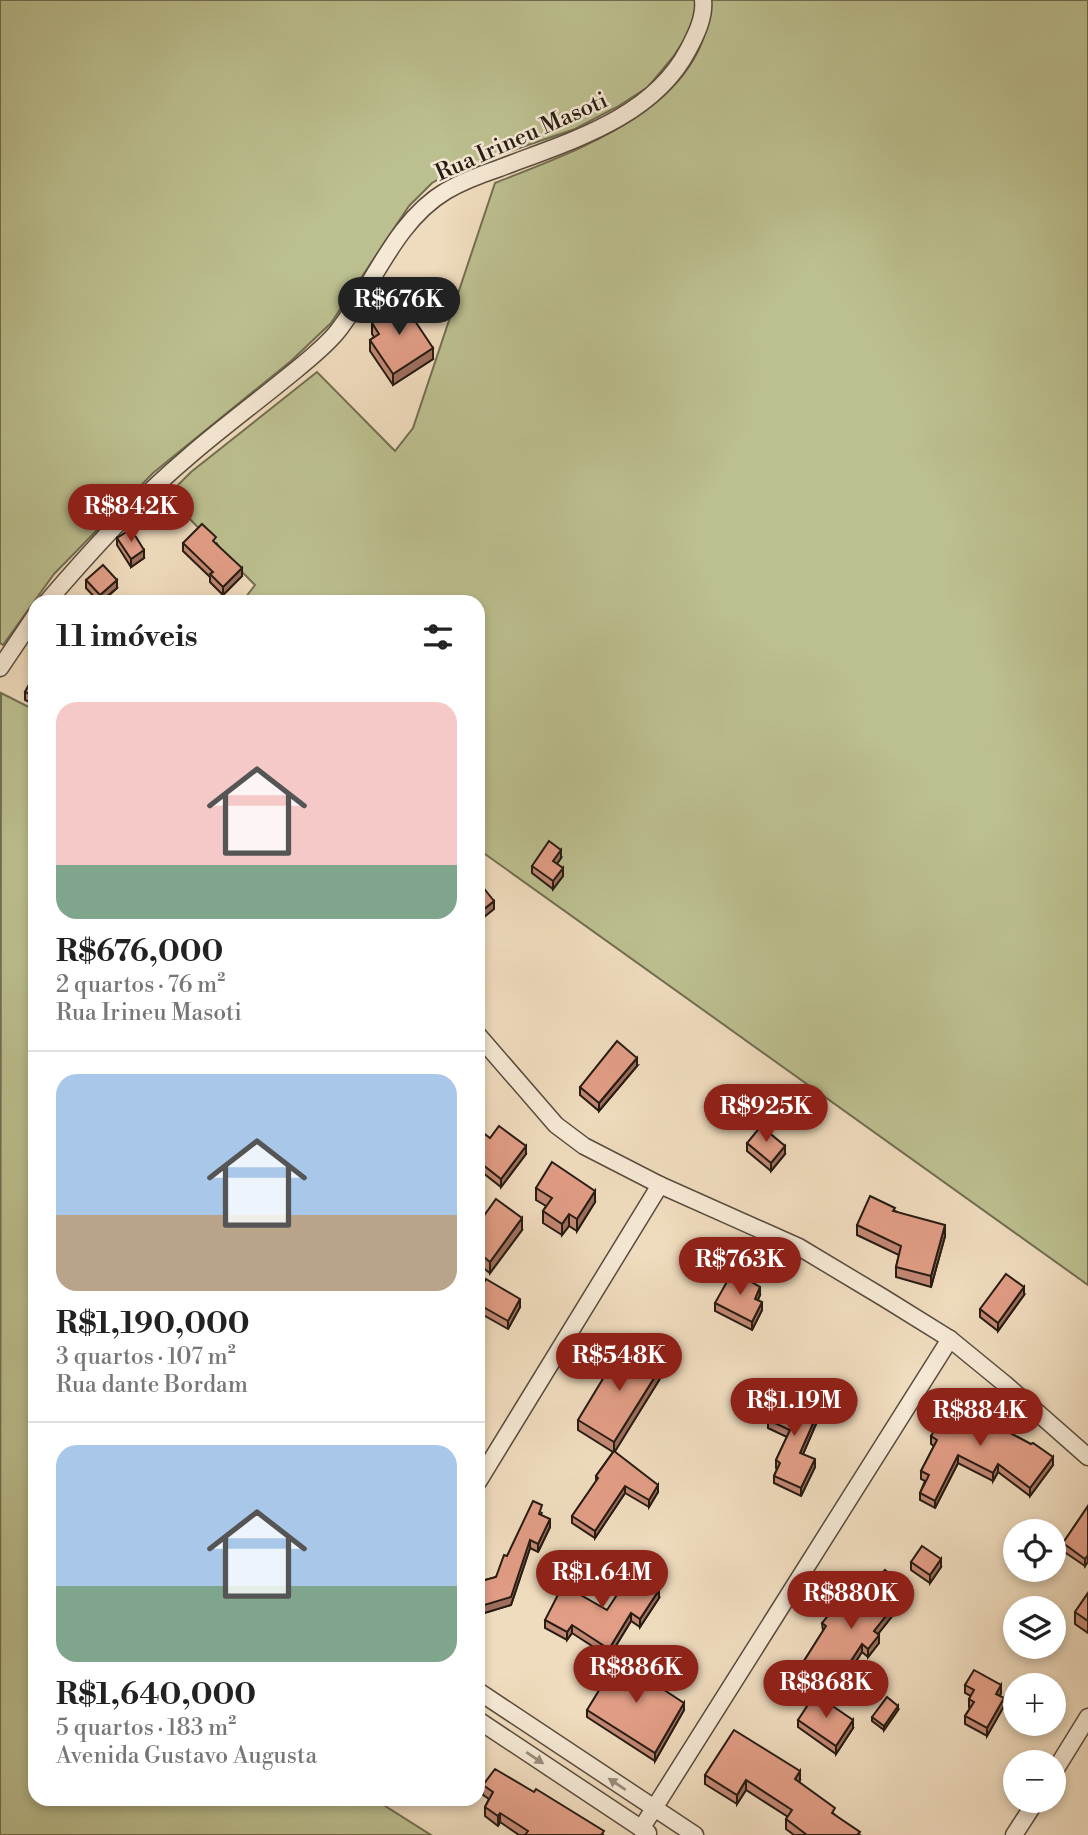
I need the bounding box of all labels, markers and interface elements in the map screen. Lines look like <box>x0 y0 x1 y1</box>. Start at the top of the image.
street label: Rua Irineu Masoti <box>431 86 612 187</box>
pin: R$676K <box>342 278 456 337</box>
text: R$676K <box>354 286 444 314</box>
pin: R$842K <box>74 484 188 544</box>
text: R$842K <box>84 493 178 521</box>
text: 11 imóveis <box>56 618 198 656</box>
icon: filters <box>419 618 457 656</box>
icon: home <box>194 748 320 874</box>
text: R$676,000 <box>56 933 223 971</box>
text: 2 quartos · 76 m² <box>56 971 225 999</box>
text: Rua Irineu Masoti <box>56 999 242 1027</box>
pin: R$925K <box>709 1084 823 1144</box>
text: R$925K <box>720 1093 812 1121</box>
icon: home <box>194 1120 320 1246</box>
pin: R$763K <box>683 1238 797 1297</box>
text: R$763K <box>695 1246 785 1274</box>
text: R$1,190,000 <box>56 1305 250 1343</box>
pin: R$548K <box>562 1334 676 1393</box>
text: R$548K <box>572 1342 666 1370</box>
text: 3 quartos · 107 m² <box>56 1343 236 1371</box>
text: Rua dante Bordam <box>56 1371 248 1399</box>
pin: R$1.19M <box>729 1378 859 1438</box>
text: R$1.19M <box>747 1387 841 1415</box>
pin: R$884K <box>923 1388 1037 1448</box>
text: R$884K <box>933 1397 1027 1425</box>
icon: home <box>194 1491 320 1617</box>
map controls <box>1003 1519 1066 1813</box>
button: locate <box>1003 1519 1066 1582</box>
pin: R$1.64M <box>537 1550 667 1610</box>
text: R$1.64M <box>552 1559 652 1587</box>
pin: R$880K <box>794 1572 908 1631</box>
text: R$880K <box>803 1580 899 1608</box>
button: layers <box>1003 1596 1066 1659</box>
pin: R$886K <box>579 1646 693 1705</box>
text: R$886K <box>589 1654 683 1682</box>
pin: R$868K <box>769 1660 883 1720</box>
text: R$868K <box>779 1669 873 1697</box>
button: + <box>1003 1673 1066 1736</box>
text: R$1,640,000 <box>56 1676 256 1714</box>
text: 5 quartos · 183 m² <box>56 1714 236 1742</box>
text: Avenida Gustavo Augusta <box>56 1742 317 1770</box>
button: − <box>1003 1750 1066 1813</box>
one-way arrow <box>525 1752 544 1765</box>
one-way arrow <box>608 1777 626 1791</box>

